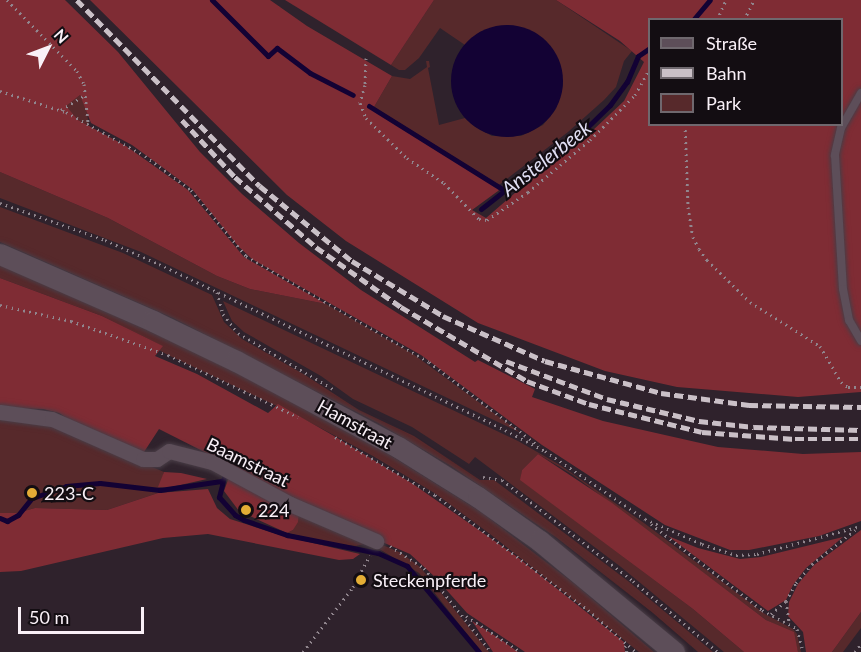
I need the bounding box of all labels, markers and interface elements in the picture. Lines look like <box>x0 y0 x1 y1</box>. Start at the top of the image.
north arrow <box>18 18 78 78</box>
legend <box>648 18 843 126</box>
text: N <box>51 25 73 47</box>
text: Straße <box>706 32 757 54</box>
text: Bahn <box>706 62 747 84</box>
text: Park <box>706 92 741 114</box>
water label: Anstelerbeek <box>496 115 596 201</box>
street label: Hamstraat <box>314 395 396 453</box>
street label: Baamstraat <box>203 433 293 491</box>
place label: 223-C <box>44 482 94 504</box>
marker: 223-C <box>25 486 39 500</box>
place label: 224 <box>258 499 289 521</box>
marker: 224 <box>239 503 253 517</box>
place label: Steckenpferde <box>373 569 486 591</box>
marker: Steckenpferde <box>354 573 368 587</box>
scale bar <box>21 595 147 633</box>
text: 50 m <box>29 606 69 628</box>

